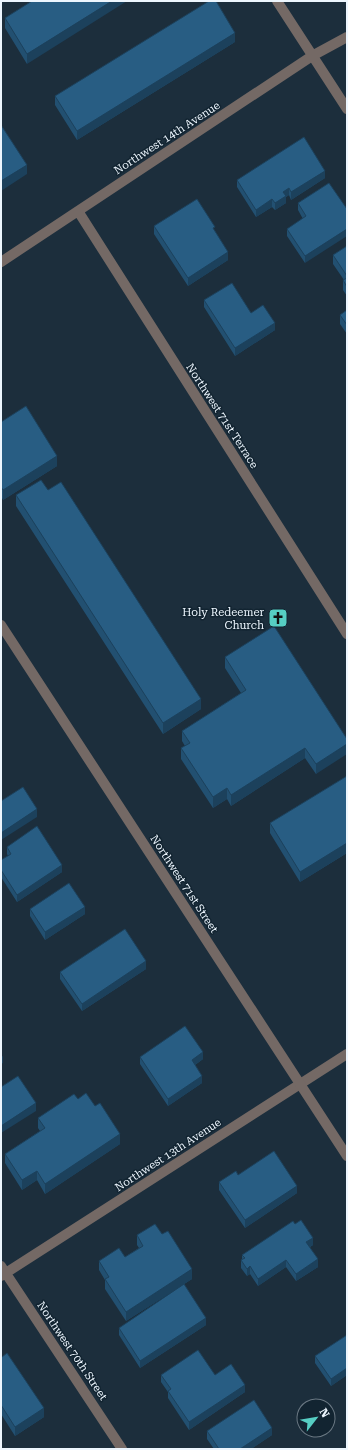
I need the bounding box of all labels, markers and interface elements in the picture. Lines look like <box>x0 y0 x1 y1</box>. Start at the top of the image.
street label: Northwest 14th Avenue <box>111 99 223 177</box>
street label: Northwest 71st Terrace <box>183 361 261 471</box>
place label: Holy Redeemer Church <box>182 606 264 632</box>
church icon: Holy Redeemer Church <box>267 607 289 629</box>
street label: Northwest 71st Street <box>147 833 221 935</box>
street label: Northwest 13th Avenue <box>112 1116 224 1194</box>
street label: Northwest 70th Street <box>34 1299 110 1403</box>
north arrow <box>296 1398 336 1438</box>
text: N <box>316 1406 332 1421</box>

